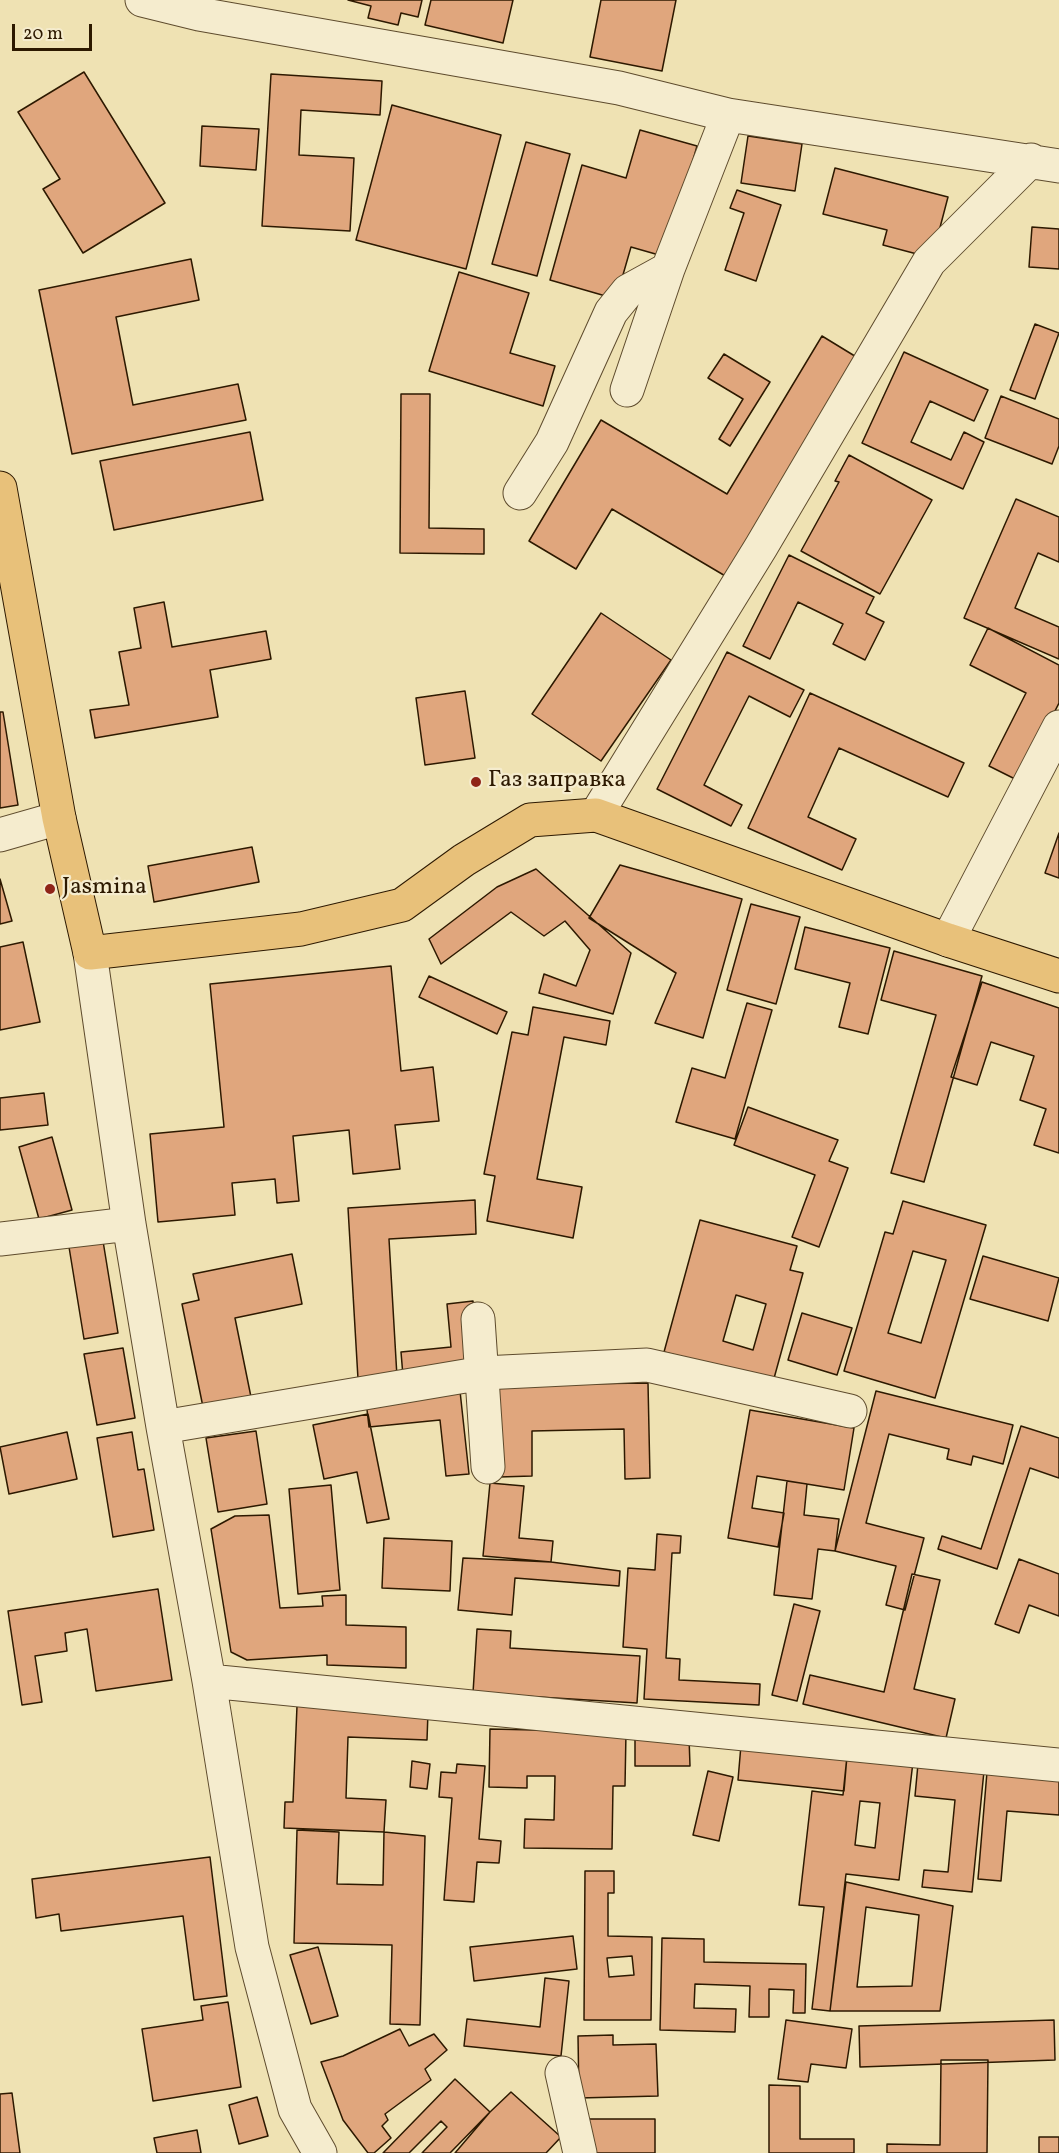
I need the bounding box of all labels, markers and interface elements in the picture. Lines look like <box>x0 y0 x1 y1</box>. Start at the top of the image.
scale bar <box>15 12 94 50</box>
text: 20 m <box>23 22 63 47</box>
place label: Газ заправка <box>488 768 626 796</box>
marker: Газ заправка <box>469 775 483 789</box>
place label: Jasmina <box>62 875 147 903</box>
marker: Jasmina <box>43 882 57 896</box>

